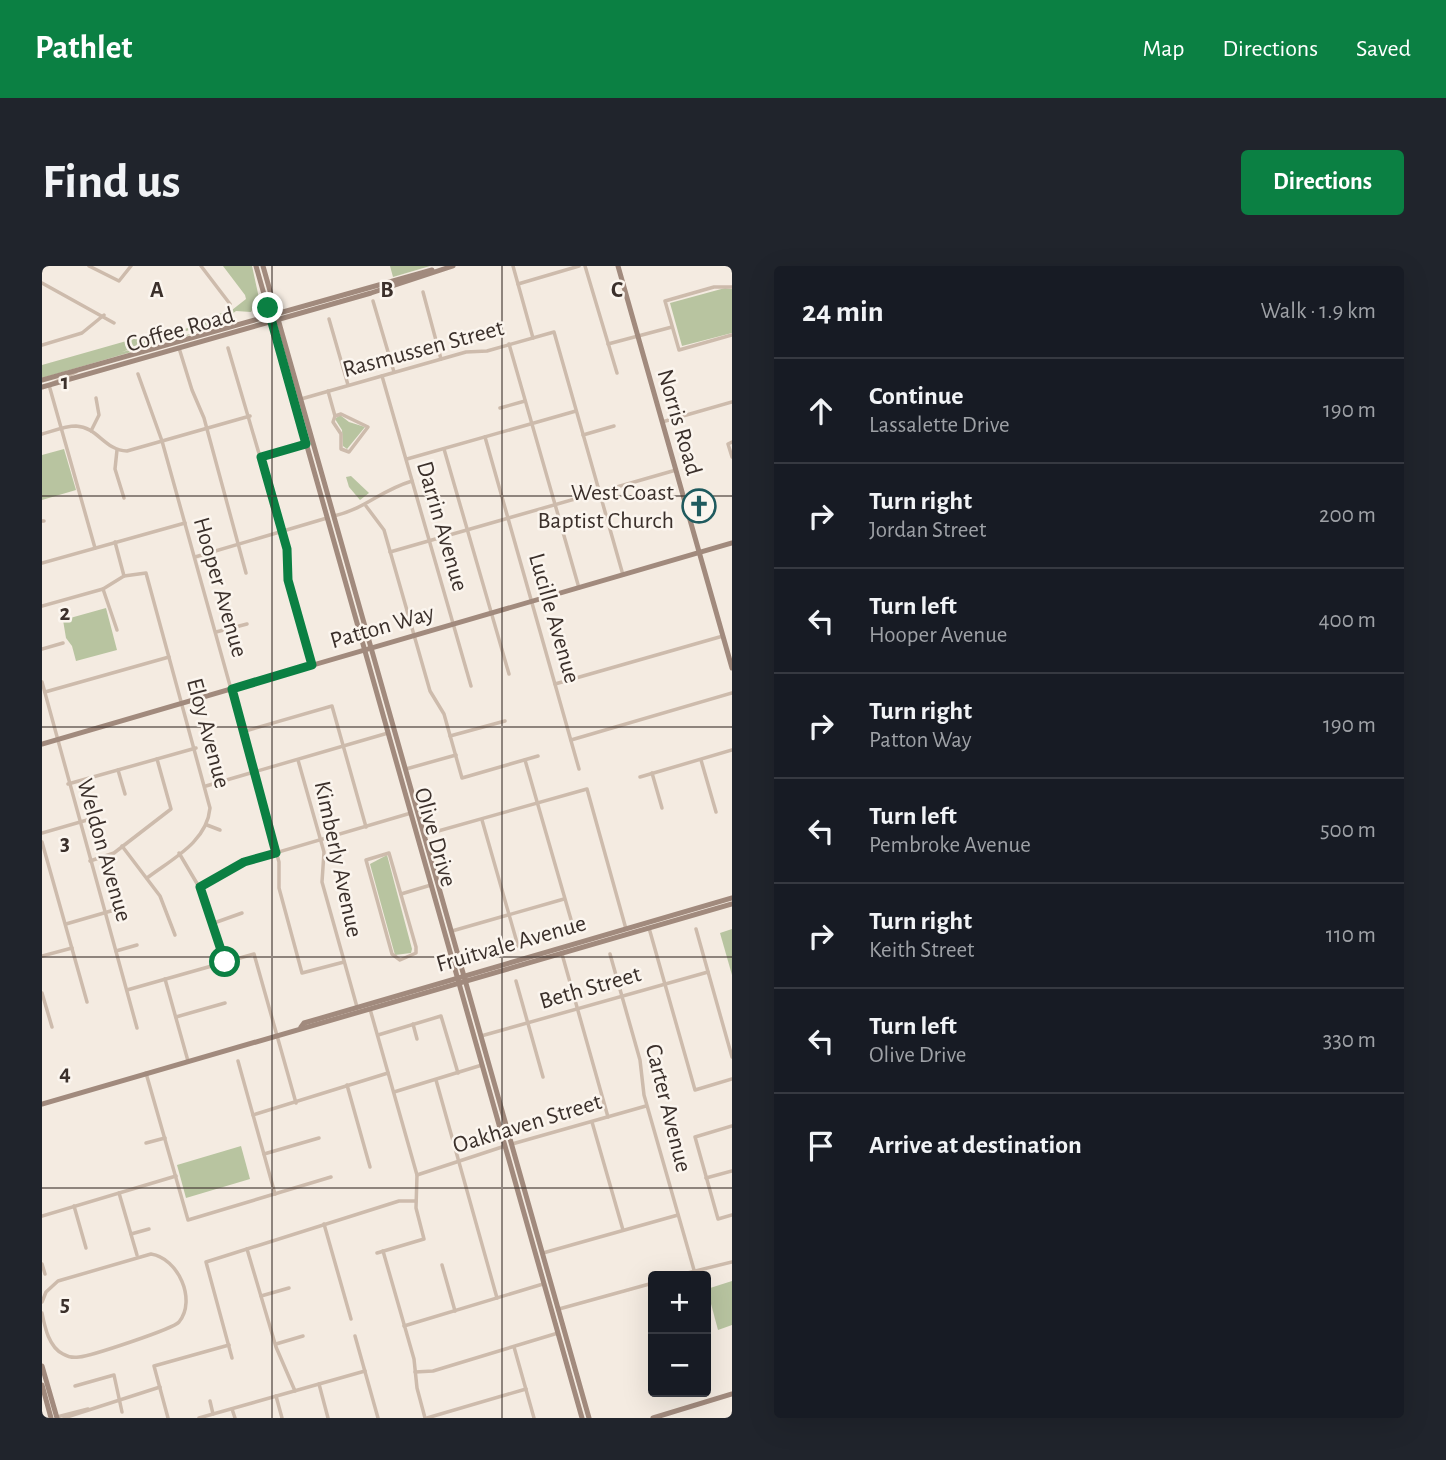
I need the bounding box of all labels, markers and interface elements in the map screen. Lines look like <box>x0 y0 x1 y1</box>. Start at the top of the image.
text: Pathlet <box>35 32 133 65</box>
text: Map <box>1142 37 1184 61</box>
text: Directions <box>1222 37 1318 61</box>
text: Saved <box>1356 37 1411 61</box>
button: Directions <box>1241 150 1404 215</box>
text: Find us <box>42 158 181 207</box>
text: A <box>150 279 164 302</box>
text: B <box>380 279 394 302</box>
text: C <box>611 279 623 302</box>
route end <box>252 292 283 323</box>
text: 24 min <box>802 297 884 327</box>
text: Walk · 1.9 km <box>1260 300 1376 323</box>
street label: Coffee Road <box>124 303 237 357</box>
street label: Rasmussen Street <box>340 316 507 382</box>
street label: Norris Road <box>652 366 706 478</box>
text: 1 <box>61 371 69 394</box>
text: Continue <box>869 383 964 409</box>
icon: ahead <box>802 392 840 430</box>
text: 190 m <box>1323 399 1376 422</box>
text: Lassalette Drive <box>869 414 1010 437</box>
street label: Darrin Avenue <box>412 459 472 594</box>
place label: West Coast Baptist Church <box>537 481 674 533</box>
church icon: West Coast Baptist Church <box>680 487 718 525</box>
text: Turn right <box>869 488 972 514</box>
icon: right <box>802 497 840 535</box>
text: 200 m <box>1319 504 1376 527</box>
street label: Hooper Avenue <box>189 515 251 660</box>
text: Jordan Street <box>869 519 986 542</box>
street label: Lucille Avenue <box>524 551 584 686</box>
text: Turn left <box>869 593 957 619</box>
street label: Patton Way <box>328 601 437 653</box>
text: 2 <box>60 602 71 625</box>
icon: left <box>802 602 840 640</box>
text: 400 m <box>1318 609 1376 632</box>
text: Hooper Avenue <box>869 624 1007 647</box>
street label: Eloy Avenue <box>182 676 234 791</box>
text: Turn right <box>869 698 972 724</box>
icon: right <box>802 707 840 745</box>
text: 190 m <box>1323 714 1376 737</box>
text: Patton Way <box>869 729 972 752</box>
street label: Weldon Avenue <box>72 776 136 925</box>
street label: Kimberly Avenue <box>310 779 366 940</box>
street label: Olive Drive <box>409 785 461 889</box>
text: Turn left <box>869 803 957 829</box>
icon: left <box>802 812 840 850</box>
text: 500 m <box>1320 819 1376 842</box>
text: 3 <box>60 832 70 855</box>
text: Pembroke Avenue <box>869 834 1031 857</box>
text: Turn right <box>869 908 972 934</box>
street label: Fruitvale Avenue <box>434 911 589 977</box>
icon: right <box>802 917 840 955</box>
text: 110 m <box>1326 924 1376 947</box>
text: Keith Street <box>869 939 974 962</box>
route start <box>209 946 240 977</box>
street label: Beth Street <box>537 962 644 1014</box>
text: Turn left <box>869 1013 957 1039</box>
icon: left <box>802 1022 840 1060</box>
text: 330 m <box>1323 1029 1376 1052</box>
street label: Carter Avenue <box>641 1042 696 1175</box>
text: Olive Drive <box>869 1044 966 1067</box>
text: 4 <box>59 1062 71 1085</box>
street label: Oakhaven Street <box>450 1090 605 1158</box>
icon: arrive <box>802 1127 840 1165</box>
text: Arrive at destination <box>869 1132 1082 1158</box>
map controls <box>648 1271 711 1397</box>
button: + <box>648 1271 711 1334</box>
text: 5 <box>60 1293 70 1316</box>
button: − <box>648 1334 711 1397</box>

